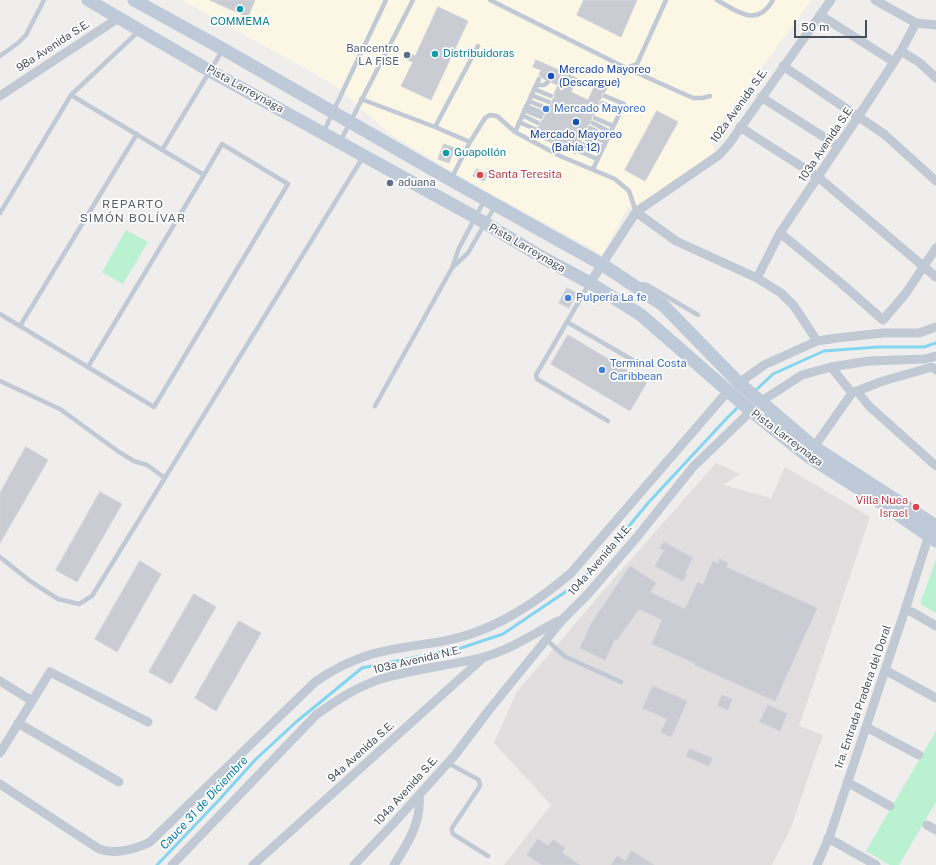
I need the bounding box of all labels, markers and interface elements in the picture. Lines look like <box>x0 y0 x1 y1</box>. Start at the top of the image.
marker: COMMEMA <box>235 4 245 14</box>
scale bar <box>796 12 869 38</box>
place label: COMMEMA <box>210 15 270 29</box>
street label: 98a Avenida S.E. <box>14 17 92 75</box>
text: 50 m <box>801 20 829 34</box>
place label: Bancentro LA FISE <box>346 42 399 68</box>
place label: Distribuidoras <box>443 47 514 61</box>
marker: Distribuidoras <box>430 49 440 59</box>
marker: Bancentro LA FISE <box>402 50 412 60</box>
street label: Pista Larreynaga <box>204 62 286 116</box>
place label: Mercado Mayoreo (Descargue) <box>559 63 651 89</box>
street label: 102a Avenida S.E. <box>708 66 770 146</box>
marker: Mercado Mayoreo (Descargue) <box>546 71 556 81</box>
place label: Mercado Mayoreo <box>554 102 646 116</box>
marker: Mercado Mayoreo <box>541 104 551 114</box>
street label: 103a Avenida S.E. <box>796 104 856 184</box>
marker: Mercado Mayoreo (Bahía 12) <box>571 117 581 127</box>
place label: Mercado Mayoreo (Bahía 12) <box>530 128 622 154</box>
place label: Guapollón <box>454 146 506 160</box>
marker: Guapollón <box>441 148 451 158</box>
place label: Santa Teresita <box>488 168 562 182</box>
marker: Santa Teresita <box>475 170 485 180</box>
place label: aduana <box>398 176 436 190</box>
marker: aduana <box>385 178 395 188</box>
district label: REPARTO SIMÓN BOLÍVAR <box>80 197 186 225</box>
street label: Pista Larreynaga <box>486 221 568 275</box>
place label: Pulpería La fe <box>576 291 647 305</box>
marker: Pulpería La fe <box>563 293 573 303</box>
place label: Terminal Costa Caribbean <box>610 357 687 383</box>
marker: Terminal Costa Caribbean <box>597 365 607 375</box>
street label: Pista Larreynaga <box>749 407 825 469</box>
place label: Villa Nuea Israel <box>856 494 908 520</box>
marker: Villa Nuea Israel <box>911 502 921 512</box>
street label: 104a Avenida N.E. <box>566 522 634 598</box>
street label: 1ra. Entrada Pradera del Doral <box>832 623 894 771</box>
street label: 103a Avenida N.E. <box>372 643 462 677</box>
street label: 94a Avenida S.E. <box>325 719 397 785</box>
water label: Cauce 31 de Diciembre <box>157 753 251 853</box>
street label: 104a Avenida S.E. <box>371 754 441 828</box>

